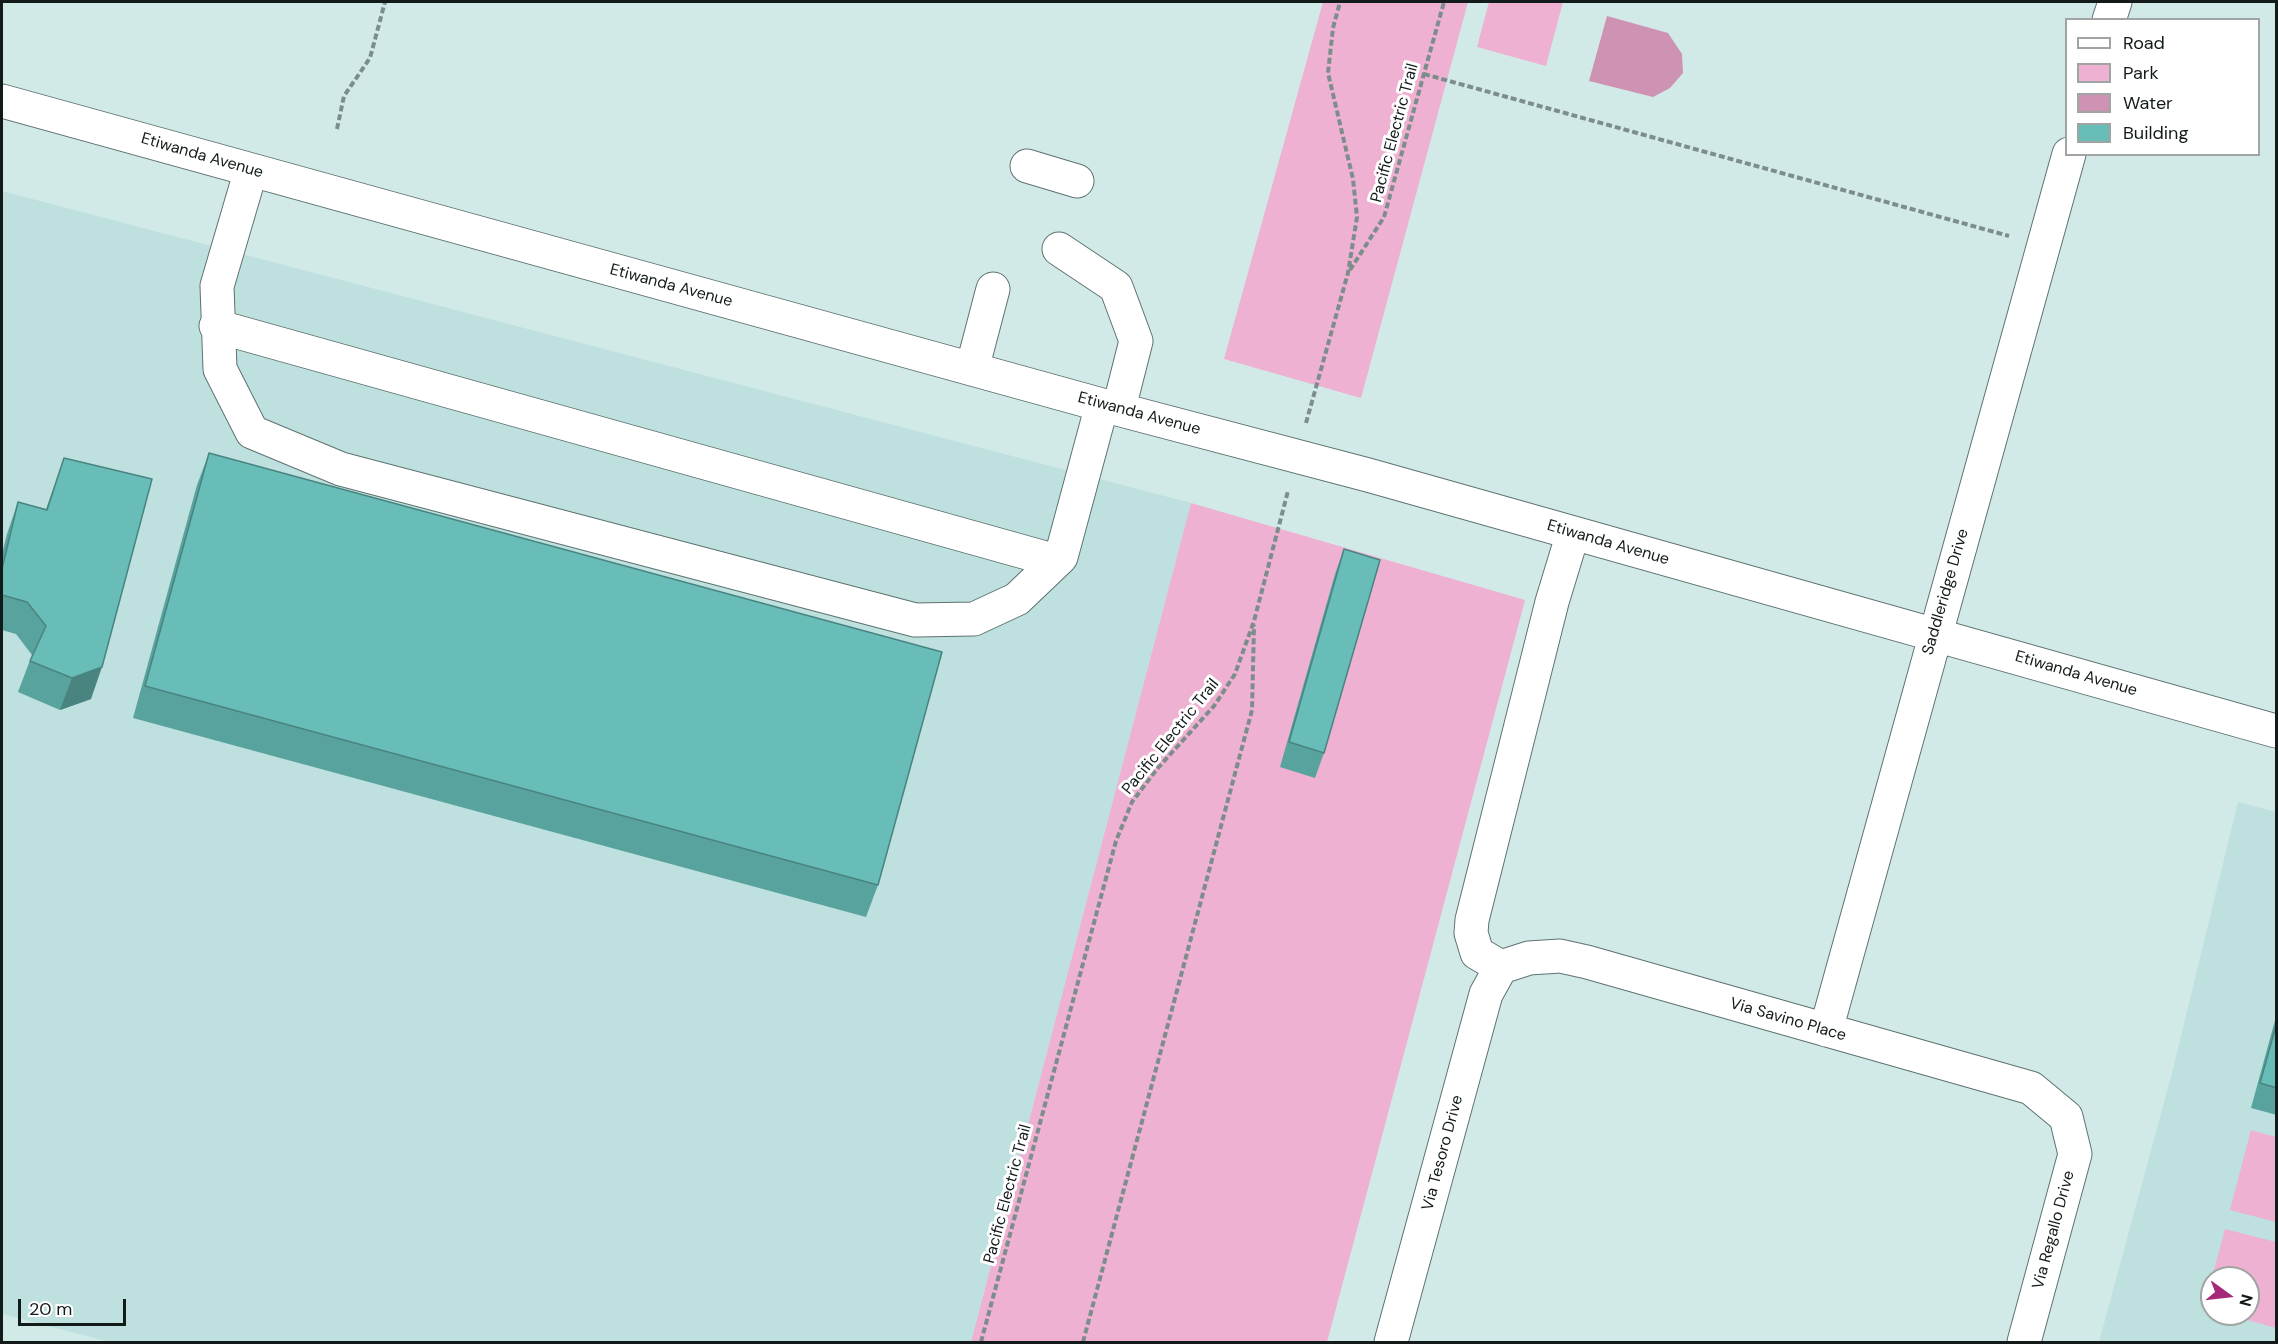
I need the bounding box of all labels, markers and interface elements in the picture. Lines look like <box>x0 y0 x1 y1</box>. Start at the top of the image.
legend <box>2065 18 2260 156</box>
text: Road <box>2123 31 2165 55</box>
street label: Pacific Electric Trail <box>1367 61 1423 205</box>
text: Park <box>2123 61 2159 85</box>
text: Water <box>2123 91 2173 115</box>
text: Building <box>2123 121 2188 145</box>
street label: Etiwanda Avenue <box>139 129 265 183</box>
street label: Etiwanda Avenue <box>608 260 734 312</box>
street label: Etiwanda Avenue <box>1076 388 1202 440</box>
street label: Etiwanda Avenue <box>1545 516 1671 570</box>
street label: Saddleridge Drive <box>1919 527 1973 657</box>
street label: Etiwanda Avenue <box>2013 647 2139 701</box>
street label: Pacific Electric Trail <box>1118 675 1224 799</box>
street label: Via Savino Place <box>1728 994 1848 1046</box>
street label: Via Tesoro Drive <box>1418 1093 1468 1213</box>
street label: Pacific Electric Trail <box>980 1122 1036 1266</box>
street label: Via Regallo Drive <box>2029 1169 2079 1291</box>
north arrow <box>2200 1266 2260 1326</box>
scale bar <box>21 1287 129 1325</box>
text: N <box>2234 1292 2258 1309</box>
text: 20 m <box>29 1297 72 1321</box>

